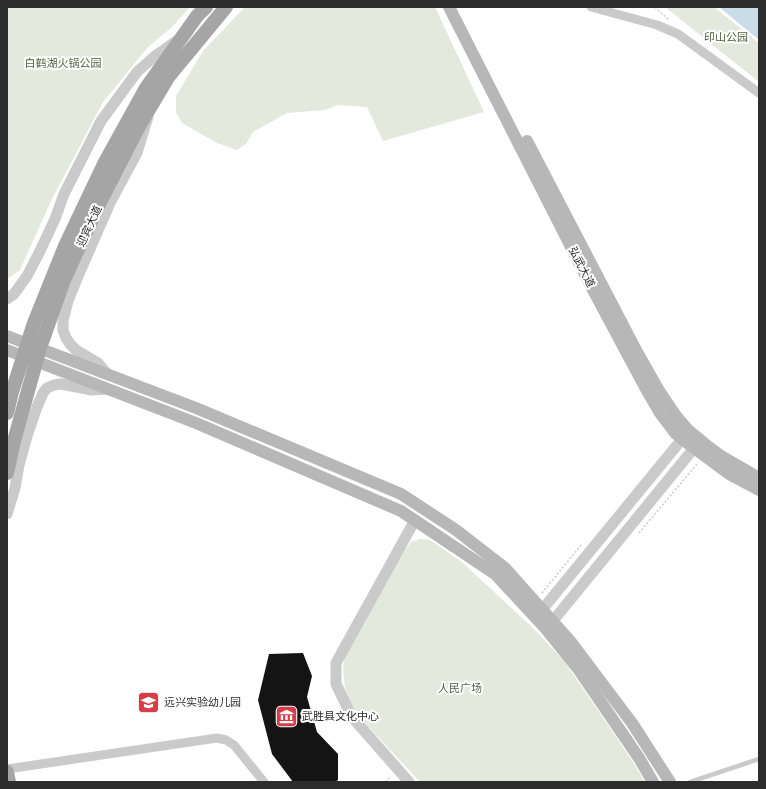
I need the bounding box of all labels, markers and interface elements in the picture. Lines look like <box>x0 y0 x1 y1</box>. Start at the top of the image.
park label: 印山公园 <box>704 29 748 45</box>
park label: 白鹤湖火锅公园 <box>25 55 102 71</box>
street label: 迎宾大道 <box>72 203 106 249</box>
street label: 弘武大道 <box>565 244 599 290</box>
park label: 人民广场 <box>438 680 482 696</box>
school or university icon: 远兴实验幼儿园 <box>135 689 161 715</box>
place label: 远兴实验幼儿园 <box>164 694 241 710</box>
museum icon: 武胜县文化中心 <box>274 703 300 729</box>
place label: 武胜县文化中心 <box>302 708 379 724</box>

